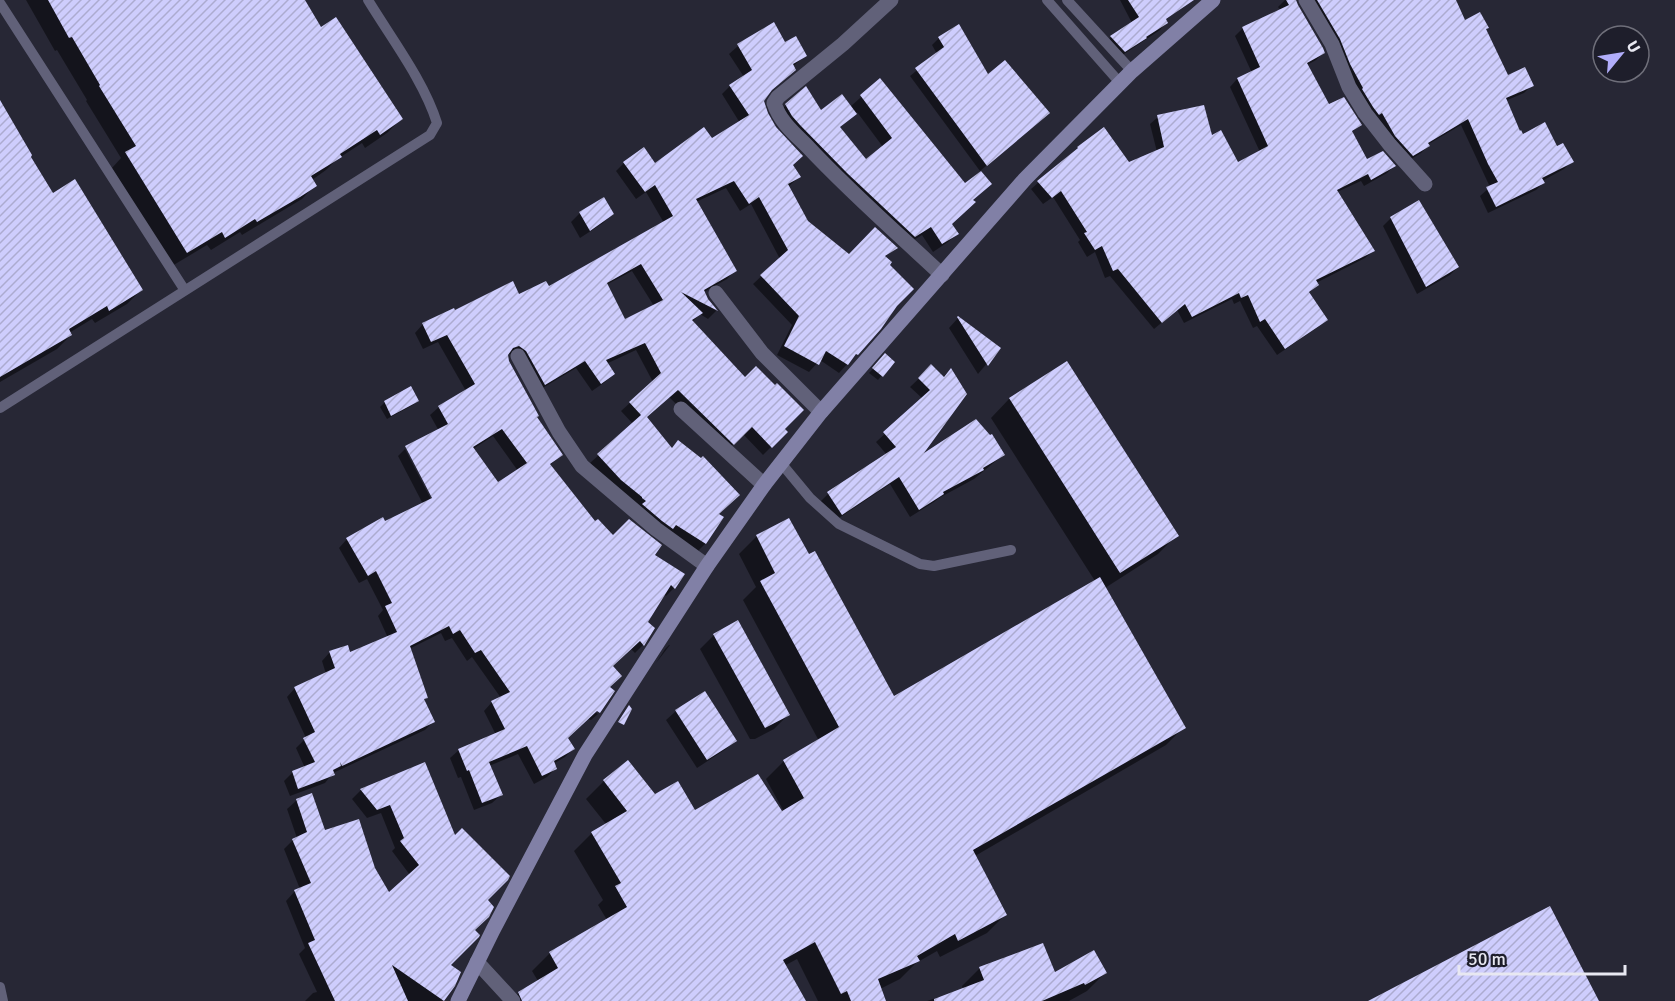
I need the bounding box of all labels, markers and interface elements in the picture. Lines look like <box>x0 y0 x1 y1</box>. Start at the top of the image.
north arrow <box>1591 24 1651 84</box>
text: U <box>1622 37 1644 57</box>
scale bar <box>1459 938 1626 976</box>
text: 50 m <box>1468 948 1506 970</box>

